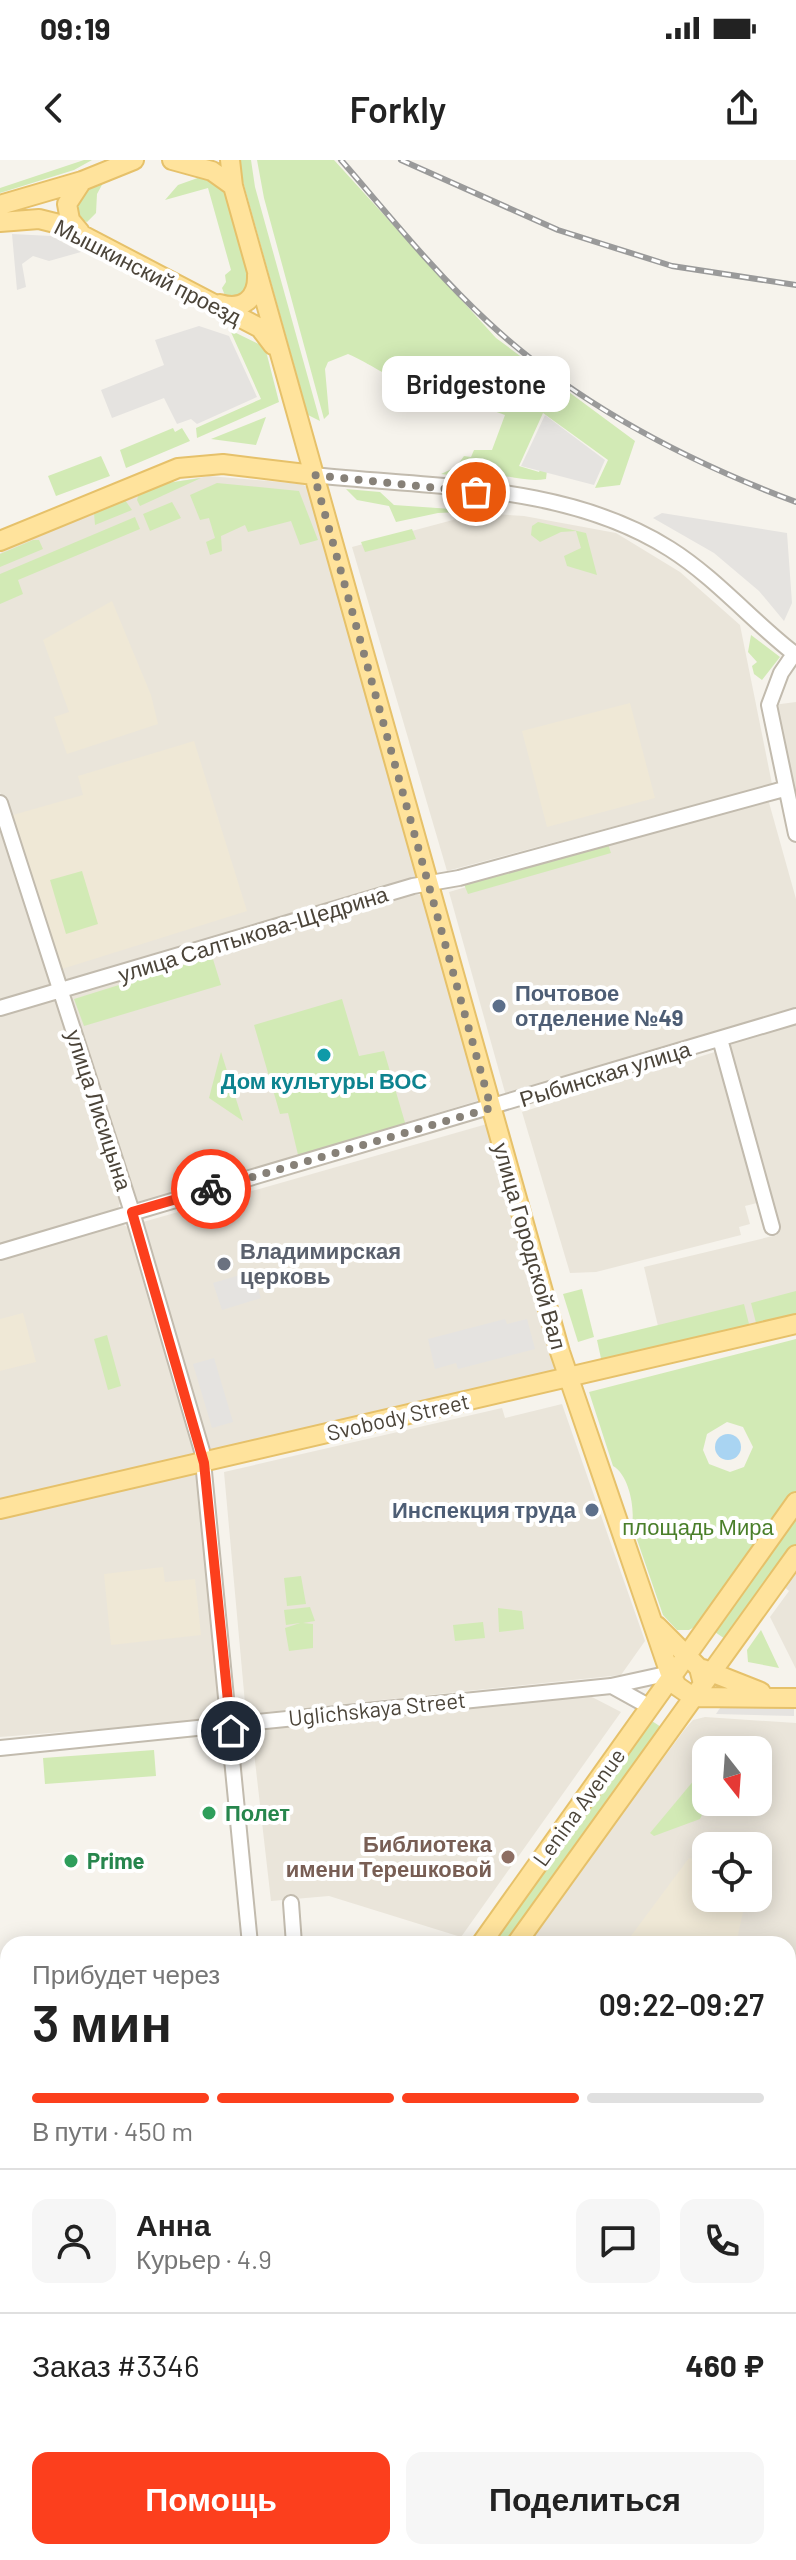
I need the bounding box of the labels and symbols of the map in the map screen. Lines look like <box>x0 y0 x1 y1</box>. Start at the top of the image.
street label: Мышкинский проезд <box>50 213 246 330</box>
callout: Bridgestone <box>382 356 570 412</box>
pin <box>442 458 510 526</box>
street label: улица Салтыкова-Щедрина <box>115 879 392 987</box>
place label: Почтовое отделение №49 <box>515 979 683 1031</box>
marker: Почтовое отделение №49 <box>490 997 508 1015</box>
street label: улица Лисицына <box>61 1026 138 1194</box>
street label: Рыбинская улица <box>516 1034 694 1112</box>
marker: Дом культуры ВОС <box>315 1046 333 1064</box>
place label: Дом культуры ВОС <box>221 1067 427 1094</box>
street label: улица Городской Вал <box>488 1139 573 1352</box>
courier <box>171 1149 251 1229</box>
place label: Владимирская церковь <box>240 1237 401 1289</box>
marker: Владимирская церковь <box>215 1255 233 1273</box>
street label: Svobody Street <box>324 1387 472 1445</box>
place label: Инспекция труда <box>392 1496 577 1523</box>
marker: Инспекция труда <box>583 1501 601 1519</box>
park label: площадь Мира <box>622 1513 774 1540</box>
street label: Uglichskaya Street <box>287 1686 467 1730</box>
pin <box>197 1697 265 1765</box>
north arrow <box>692 1736 772 1816</box>
street label: Lenina Avenue <box>527 1743 630 1870</box>
place label: Полет <box>225 1799 290 1825</box>
marker: Полет <box>200 1804 218 1822</box>
place label: Библиотека имени Терешковой <box>286 1830 493 1882</box>
place label: Prime <box>87 1847 145 1873</box>
marker: Библиотека имени Терешковой <box>499 1848 517 1866</box>
marker: Prime <box>62 1852 80 1870</box>

